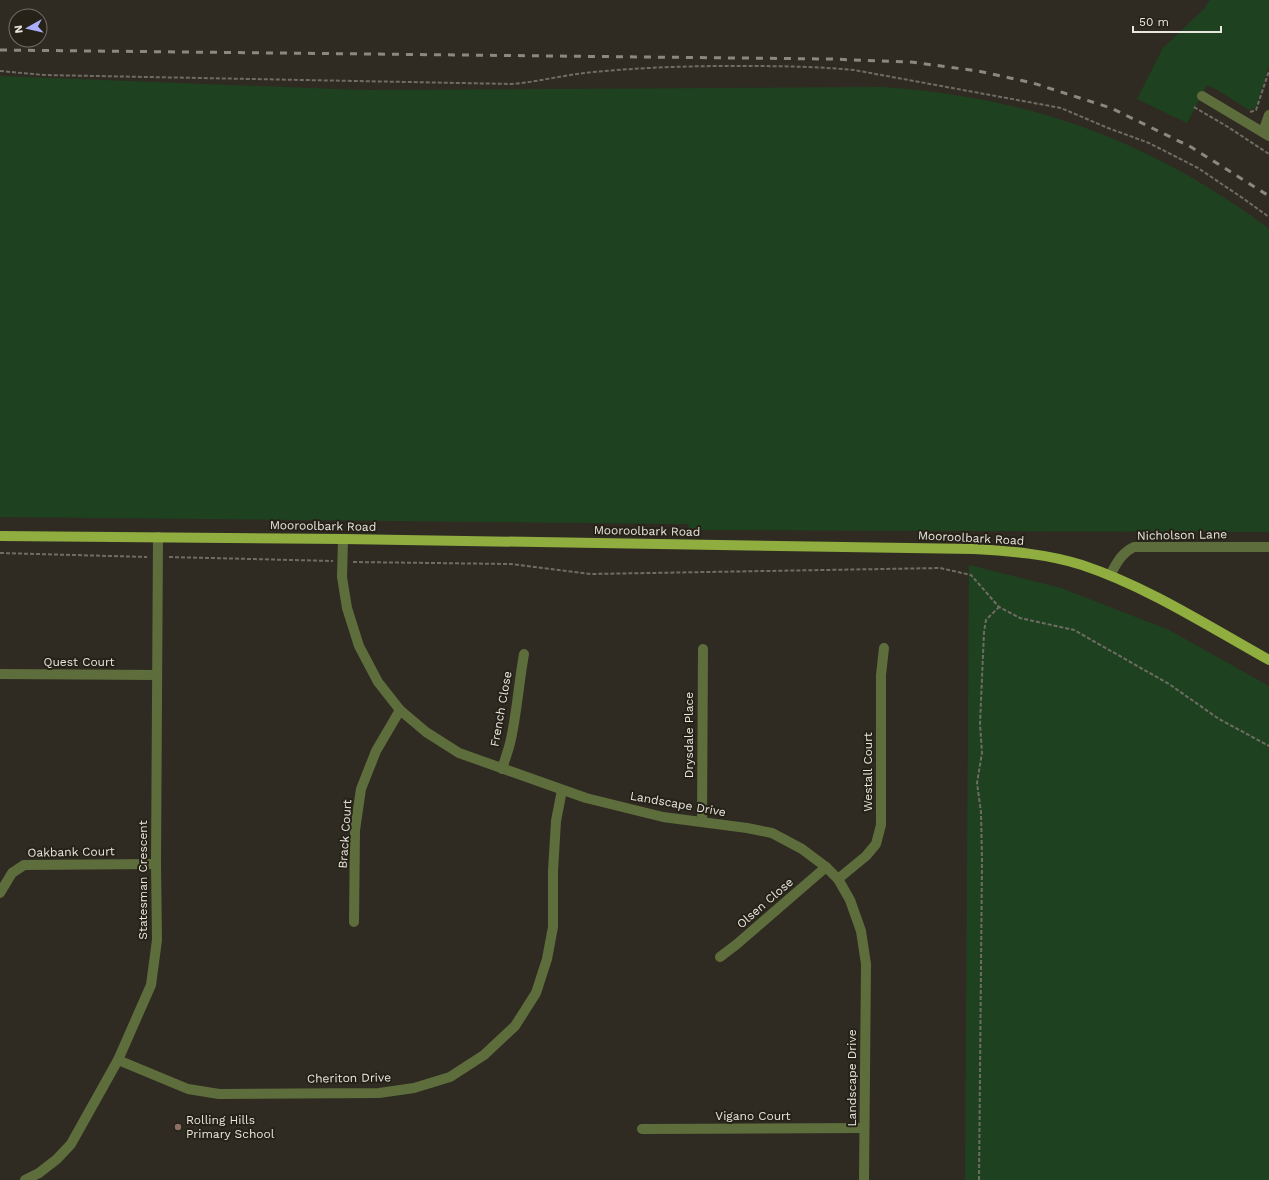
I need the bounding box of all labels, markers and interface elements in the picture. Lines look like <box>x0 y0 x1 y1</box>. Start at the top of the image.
north arrow <box>8 8 48 48</box>
scale bar <box>1133 8 1221 34</box>
text: 50 m <box>1139 15 1169 29</box>
text: N <box>12 24 26 34</box>
street label: Mooroolbark Road <box>270 518 376 534</box>
street label: Mooroolbark Road <box>594 523 700 539</box>
street label: Nicholson Lane <box>1137 527 1227 543</box>
street label: Mooroolbark Road <box>917 528 1025 548</box>
street label: Quest Court <box>43 655 115 669</box>
street label: French Close <box>487 670 515 748</box>
street label: Drysdale Place <box>682 692 696 778</box>
street label: Westall Court <box>861 732 875 812</box>
street label: Landscape Drive <box>629 789 727 819</box>
street label: Brack Court <box>336 799 354 869</box>
street label: Statesman Crescent <box>136 820 150 940</box>
street label: Oakbank Court <box>27 844 115 860</box>
street label: Olsen Close <box>734 875 796 931</box>
street label: Landscape Drive <box>845 1029 859 1127</box>
street label: Cheriton Drive <box>307 1070 391 1086</box>
street label: Vigano Court <box>715 1109 791 1123</box>
place label: Rolling Hills Primary School <box>186 1113 275 1141</box>
marker: Rolling Hills Primary School <box>173 1122 183 1132</box>

